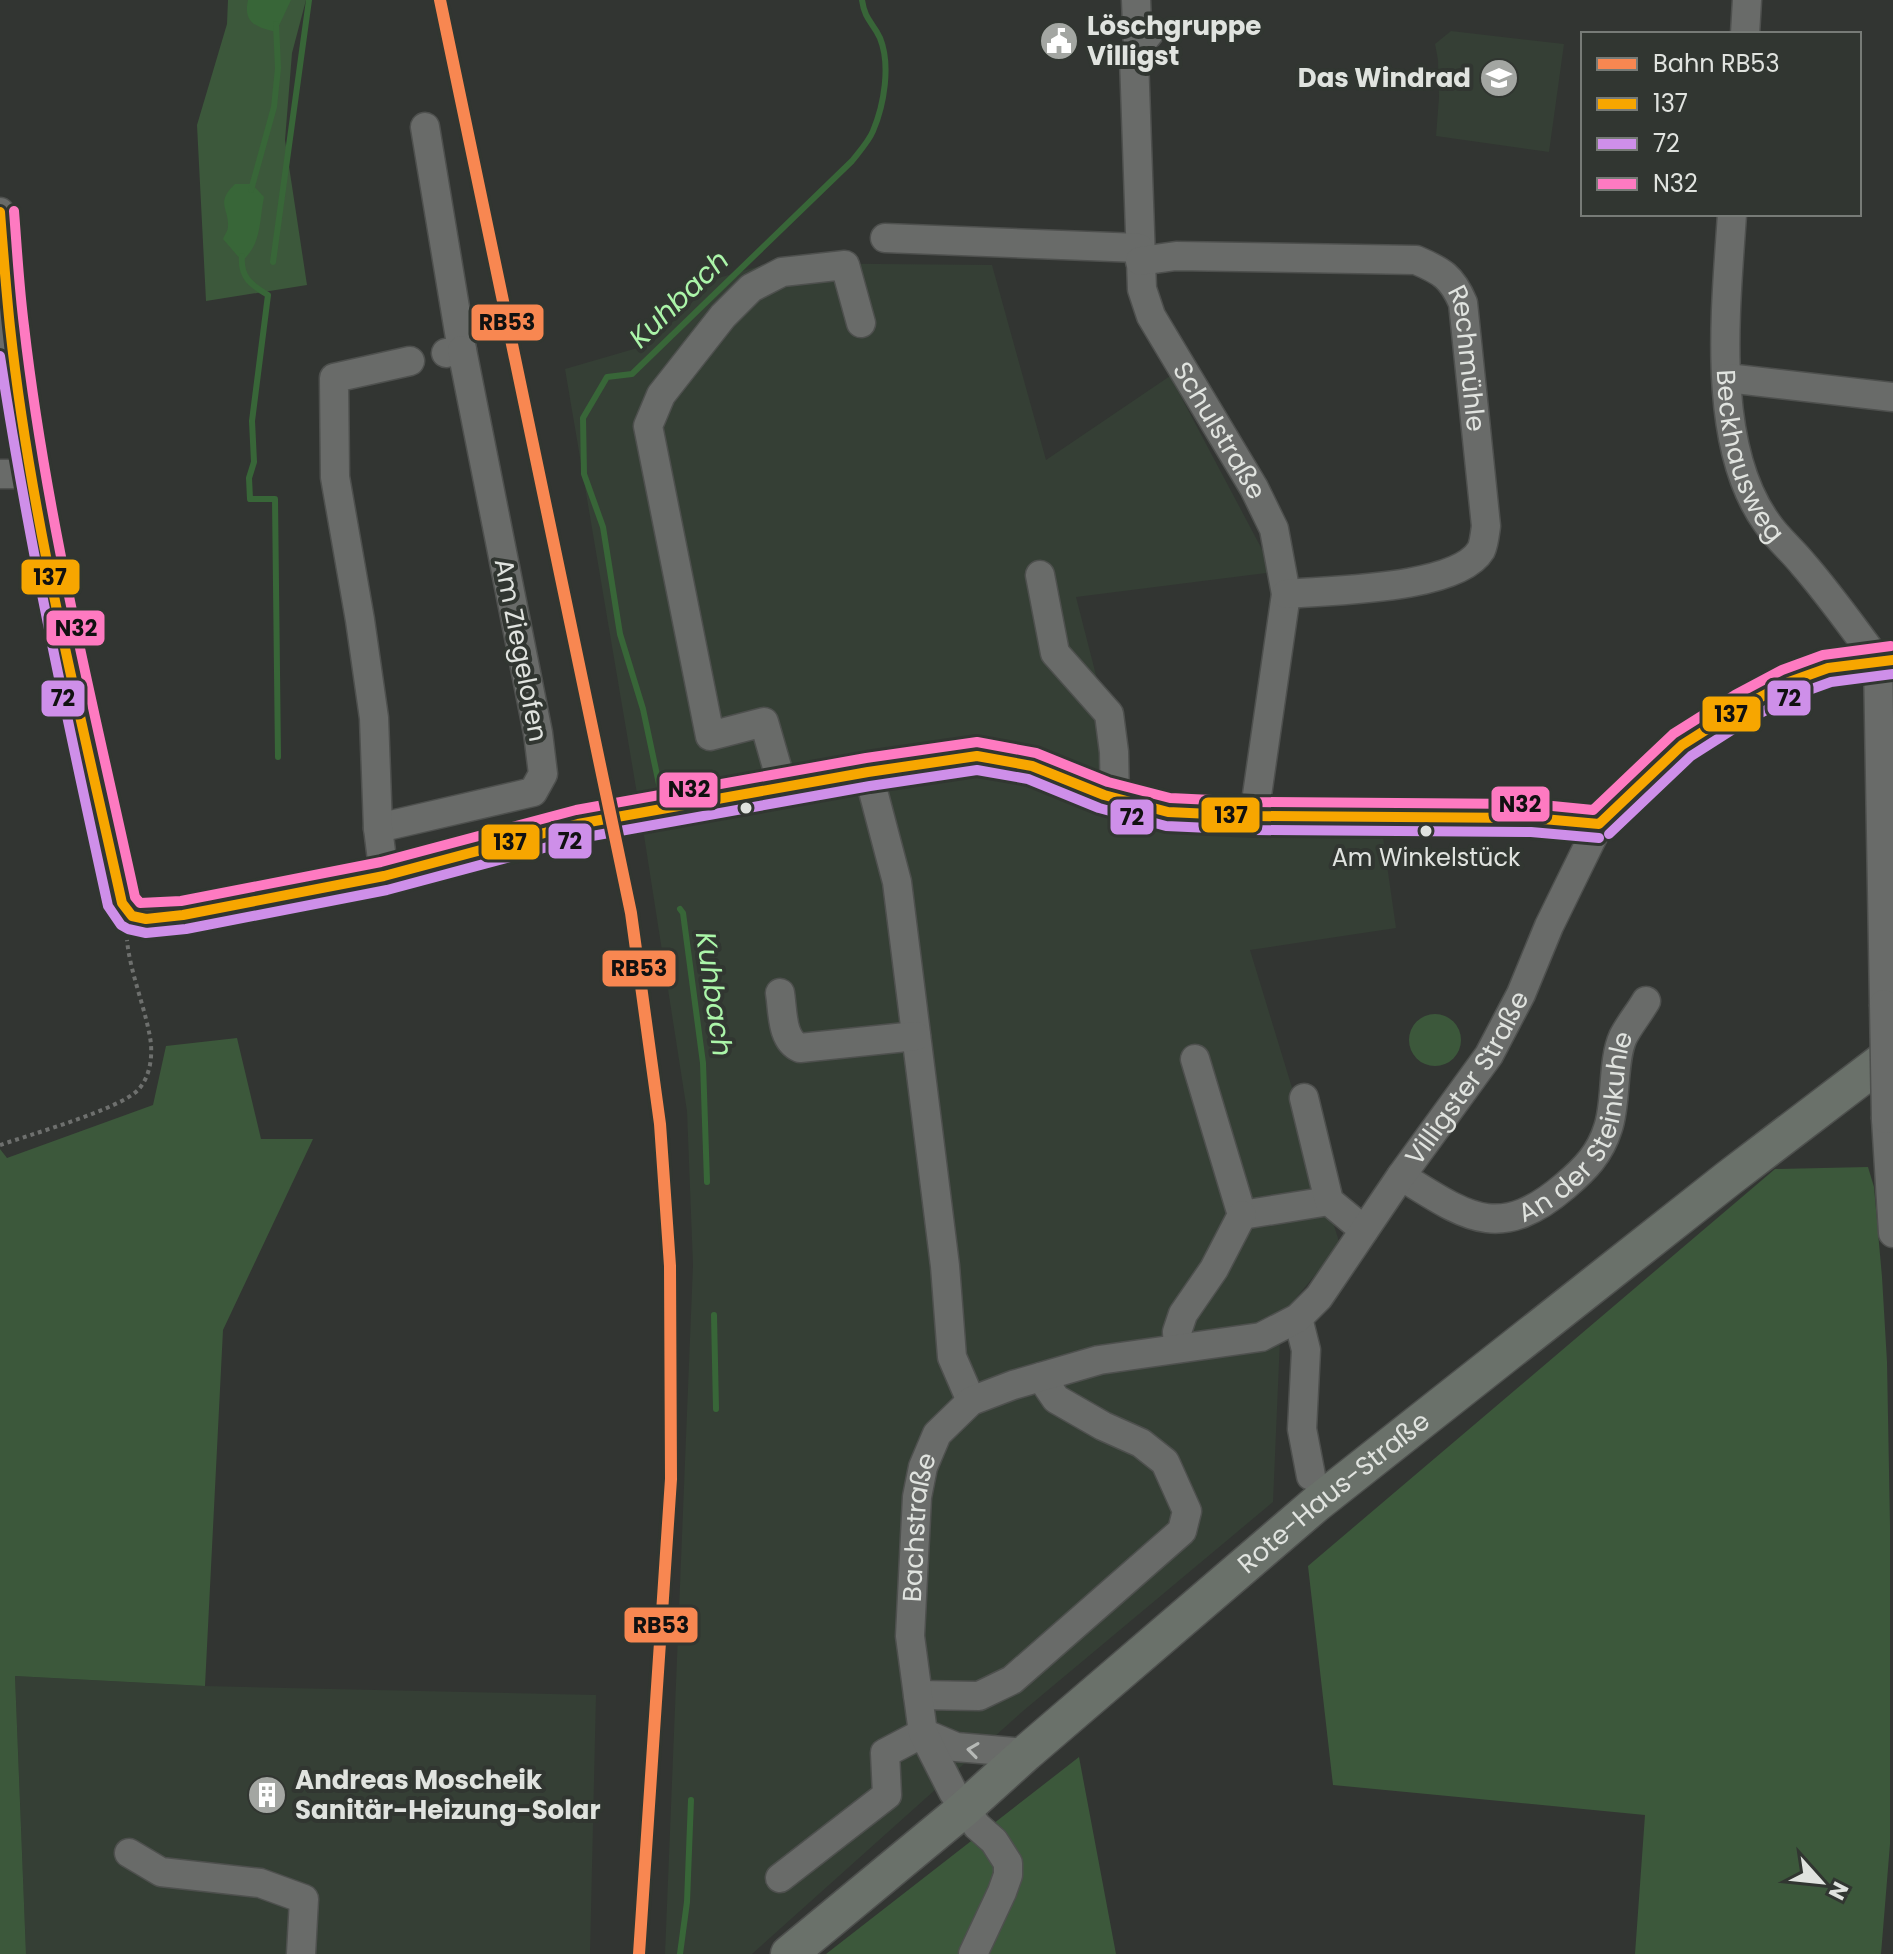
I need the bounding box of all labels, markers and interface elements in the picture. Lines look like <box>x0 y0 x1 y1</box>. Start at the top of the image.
place label: Löschgruppe Villigst <box>1087 8 1261 74</box>
public building icon: Löschgruppe Villigst <box>1038 20 1080 62</box>
legend <box>1581 32 1861 216</box>
text: Bahn RB53 <box>1653 47 1780 80</box>
school or university icon: Das Windrad <box>1478 57 1520 99</box>
place label: Das Windrad <box>1298 60 1471 96</box>
text: 137 <box>1653 87 1688 120</box>
text: 72 <box>1653 127 1680 160</box>
text: N32 <box>1653 167 1698 200</box>
water label: Kuhbach <box>620 241 738 357</box>
street label: Rechmühle <box>1439 279 1494 433</box>
line badge: RB53 <box>470 303 545 342</box>
text: RB53 <box>479 307 535 338</box>
street label: Schulstraße <box>1164 355 1275 505</box>
street label: Beckhausweg <box>1708 369 1793 550</box>
street label: Am Ziegelofen <box>486 555 556 745</box>
line badge: 137 <box>20 558 81 596</box>
text: 137 <box>33 562 67 593</box>
line badge: N32 <box>45 609 106 647</box>
text: N32 <box>55 613 97 644</box>
line badge: 72 <box>40 679 86 718</box>
line badge: 72 <box>1766 679 1812 717</box>
text: 72 <box>51 683 75 714</box>
text: 72 <box>1777 683 1801 714</box>
line badge: 137 <box>1701 695 1762 733</box>
text: 137 <box>1714 699 1748 730</box>
line badge: N32 <box>658 771 719 809</box>
text: N32 <box>668 774 710 805</box>
line badge: N32 <box>1490 785 1551 823</box>
text: N32 <box>1499 789 1541 820</box>
line badge: 137 <box>1200 796 1261 834</box>
line badge: 72 <box>1109 798 1155 836</box>
unlabelled marker <box>738 800 754 816</box>
text: 137 <box>1214 800 1248 831</box>
text: 72 <box>1120 802 1144 833</box>
line badge: 72 <box>547 822 593 860</box>
line badge: 137 <box>480 823 541 861</box>
marker: Am Winkelstück <box>1418 823 1434 839</box>
text: 72 <box>558 826 582 857</box>
text: 137 <box>493 827 527 858</box>
place label: Am Winkelstück <box>1332 841 1521 874</box>
water label: Kuhbach <box>686 929 742 1059</box>
line badge: RB53 <box>601 949 677 988</box>
text: RB53 <box>611 953 667 984</box>
street label: Villigster Straße <box>1397 985 1538 1173</box>
street label: An der Steinkuhle <box>1512 1026 1642 1231</box>
street label: Rote-Haus-Straße <box>1230 1403 1437 1582</box>
street label: Bachstraße <box>894 1447 945 1603</box>
line badge: RB53 <box>623 1606 699 1644</box>
text: RB53 <box>633 1610 689 1641</box>
one-way arrow <box>966 1741 979 1758</box>
place label: Andreas Moscheik Sanitär-Heizung-Solar <box>295 1762 601 1828</box>
building icon: Andreas Moscheik Sanitär-Heizung-Solar <box>246 1774 288 1816</box>
north arrow <box>1781 1842 1861 1922</box>
text: N <box>1821 1876 1856 1905</box>

